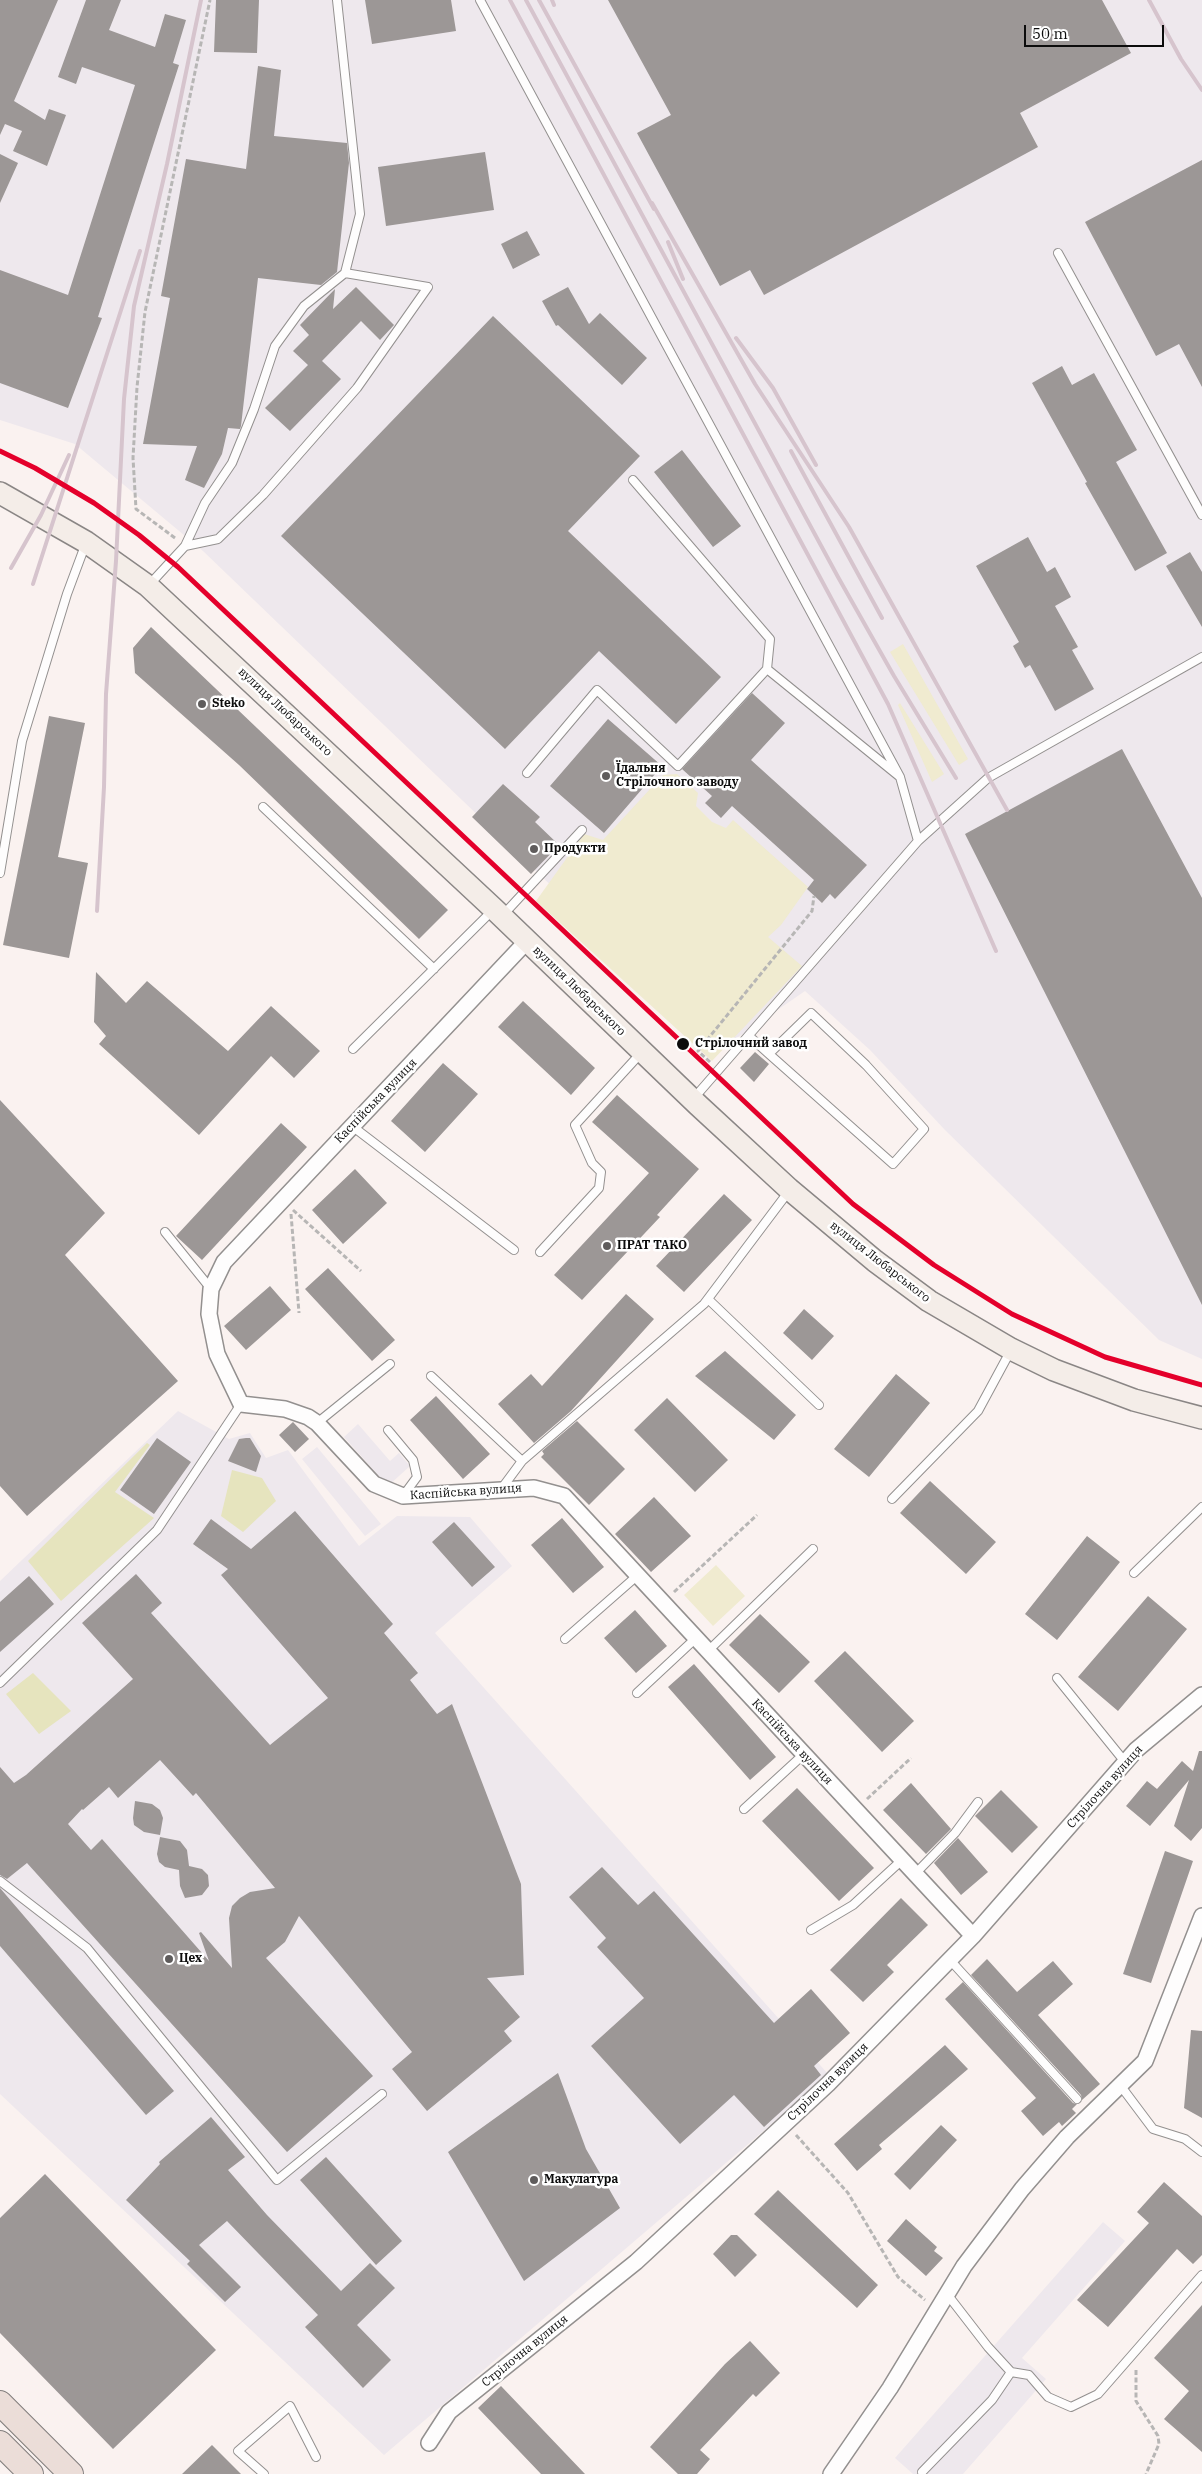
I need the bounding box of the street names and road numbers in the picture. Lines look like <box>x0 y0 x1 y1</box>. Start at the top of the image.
street label: вулиця Любарського <box>235 665 335 759</box>
street label: вулиця Любарського <box>530 943 628 1039</box>
street label: Каспійська вулиця <box>332 1056 420 1146</box>
street label: вулиця Любарського <box>827 1218 933 1306</box>
street label: Каспійська вулиця <box>410 1481 522 1503</box>
street label: Каспійська вулиця <box>749 1696 835 1788</box>
street label: Стрілочна вулиця <box>1064 1743 1146 1831</box>
street label: Стрілочна вулиця <box>785 2040 871 2124</box>
street label: Стрілочна вулиця <box>479 2312 571 2390</box>

